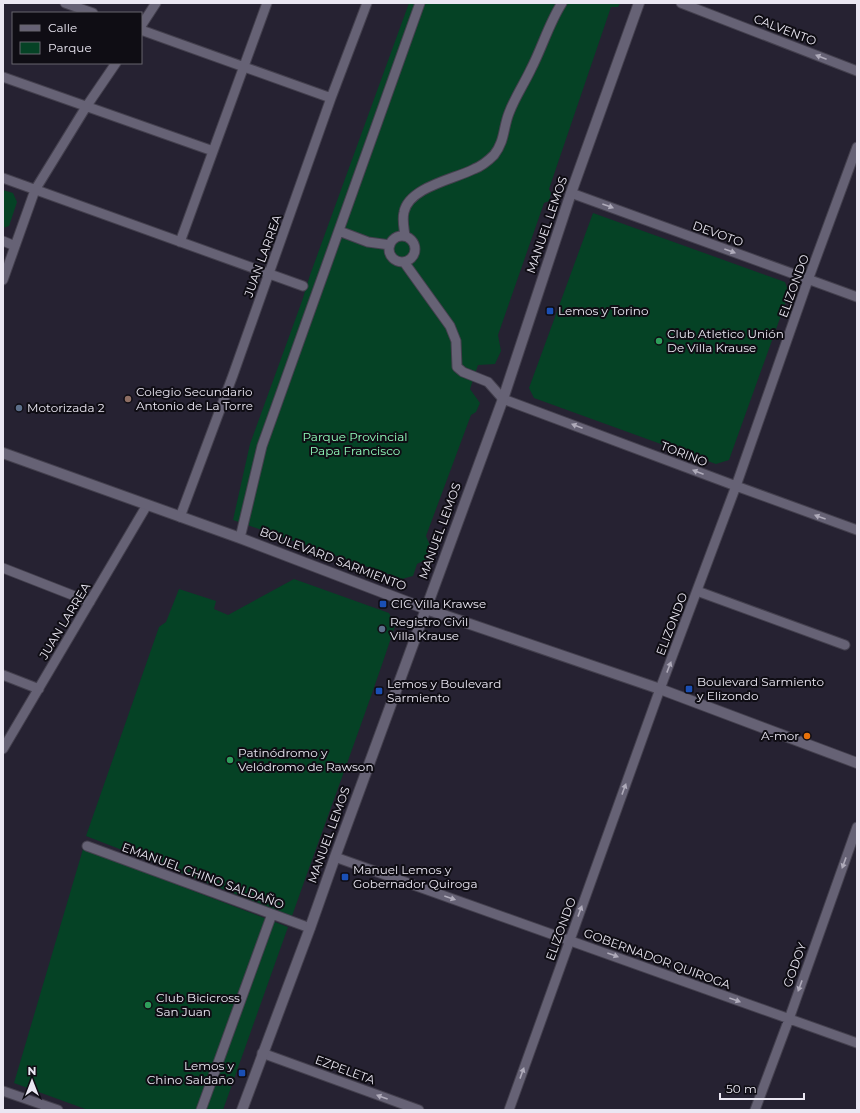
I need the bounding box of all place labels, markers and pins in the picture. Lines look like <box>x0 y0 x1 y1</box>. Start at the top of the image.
place label: Lemos y Torino <box>558 303 648 318</box>
marker: Lemos y Torino <box>545 306 555 316</box>
place label: Club Atletico Unión De Villa Krause <box>667 326 784 355</box>
marker: Club Atletico Unión De Villa Krause <box>654 336 664 346</box>
place label: Colegio Secundario Antonio de La Torre <box>136 384 253 413</box>
marker: Colegio Secundario Antonio de La Torre <box>123 394 133 404</box>
place label: Motorizada 2 <box>27 400 105 415</box>
marker: Motorizada 2 <box>14 403 24 413</box>
place label: CIC Villa Krawse <box>391 596 486 611</box>
marker: CIC Villa Krawse <box>378 599 388 609</box>
place label: Registro Civil Villa Krause <box>390 614 468 643</box>
marker: Registro Civil Villa Krause <box>377 624 387 634</box>
place label: Boulevard Sarmiento y Elizondo <box>696 674 824 703</box>
place label: Lemos y Boulevard Sarmiento <box>387 676 501 705</box>
marker: Boulevard Sarmiento y Elizondo <box>684 684 694 694</box>
marker: Lemos y Boulevard Sarmiento <box>374 686 384 696</box>
place label: A-mor <box>761 728 799 743</box>
marker: A-mor <box>802 731 812 741</box>
place label: Patinódromo y Velódromo de Rawson <box>238 745 374 774</box>
marker: Patinódromo y Velódromo de Rawson <box>225 755 235 765</box>
place label: Manuel Lemos y Gobernador Quiroga <box>353 862 478 891</box>
marker: Manuel Lemos y Gobernador Quiroga <box>340 872 350 882</box>
place label: Club Bicicross San Juan <box>156 990 240 1019</box>
marker: Club Bicicross San Juan <box>143 1000 153 1010</box>
place label: Lemos y Chino Saldaño <box>147 1058 234 1087</box>
marker: Lemos y Chino Saldaño <box>237 1068 247 1078</box>

